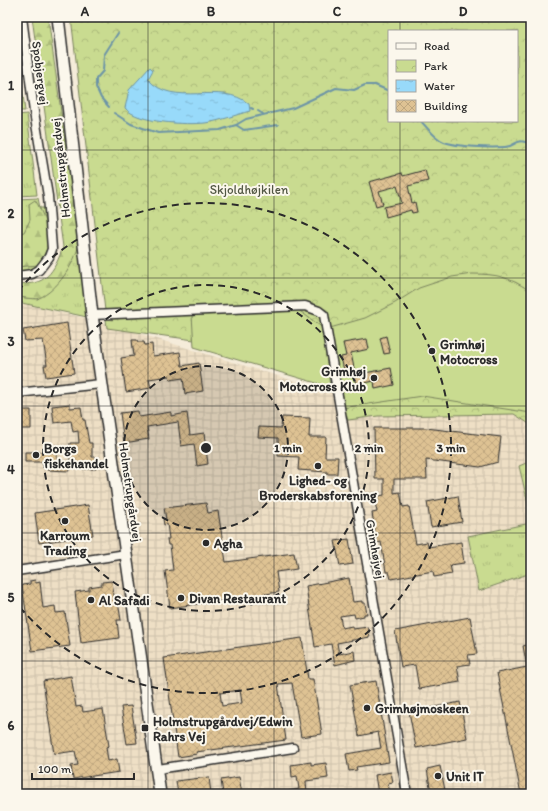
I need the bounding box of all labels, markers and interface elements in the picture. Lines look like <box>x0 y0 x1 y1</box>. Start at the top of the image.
text: A <box>80 4 90 19</box>
text: B <box>207 4 216 19</box>
text: C <box>333 4 342 19</box>
text: D <box>459 4 468 19</box>
legend <box>388 30 518 122</box>
text: Road <box>424 39 450 53</box>
street label: Spobjergvej <box>29 40 52 106</box>
text: Park <box>424 59 448 73</box>
text: 1 <box>8 78 14 93</box>
text: Water <box>424 79 455 93</box>
text: Building <box>424 99 468 113</box>
street label: Holmstrupgårdvej <box>48 117 73 219</box>
park label: Skjoldhøjkilen <box>210 182 289 197</box>
text: 2 <box>8 206 15 221</box>
text: 3 <box>7 334 15 349</box>
place label: Grimhøj Motocross <box>440 337 498 367</box>
marker: Grimhøj Motocross <box>427 346 437 356</box>
place label: Grimhøj Motocross Klub <box>280 364 366 394</box>
marker: Grimhøj Motocross Klub <box>369 373 379 383</box>
place label: Borgs fiskehandel <box>44 441 109 471</box>
street label: Holmstrupgårdvej <box>116 441 145 543</box>
centre of rings <box>199 441 213 455</box>
text: 1 min <box>274 441 303 455</box>
text: 2 min <box>355 441 384 455</box>
text: 3 min <box>437 441 466 455</box>
marker: Borgs fiskehandel <box>31 450 41 460</box>
marker: Lighed- og Broderskabsforening <box>313 461 323 471</box>
text: 4 <box>7 462 15 477</box>
place label: Lighed- og Broderskabsforening <box>259 473 377 504</box>
marker: Karroum Trading <box>60 516 70 526</box>
street label: Grimhøjvej <box>363 518 388 580</box>
place label: Karroum Trading <box>40 528 90 559</box>
place label: Agha <box>213 536 243 552</box>
marker: Agha <box>201 538 211 548</box>
text: 5 <box>8 590 15 605</box>
place label: Divan Restaurant <box>189 591 286 606</box>
place label: Al Safadi <box>98 593 150 608</box>
marker: Divan Restaurant <box>176 593 186 603</box>
marker: Al Safadi <box>86 595 96 605</box>
place label: Grimhøjmoskeen <box>375 701 470 717</box>
marker: Grimhøjmoskeen <box>362 703 372 713</box>
place label: Holmstrupgårdvej/Edwin Rahrs Vej <box>153 714 293 745</box>
text: 6 <box>8 718 15 733</box>
marker: Holmstrupgårdvej/Edwin Rahrs Vej <box>140 723 150 733</box>
scale bar <box>32 755 134 781</box>
text: 100 m <box>38 762 71 776</box>
place label: Unit IT <box>446 769 484 784</box>
marker: Unit IT <box>433 771 443 781</box>

